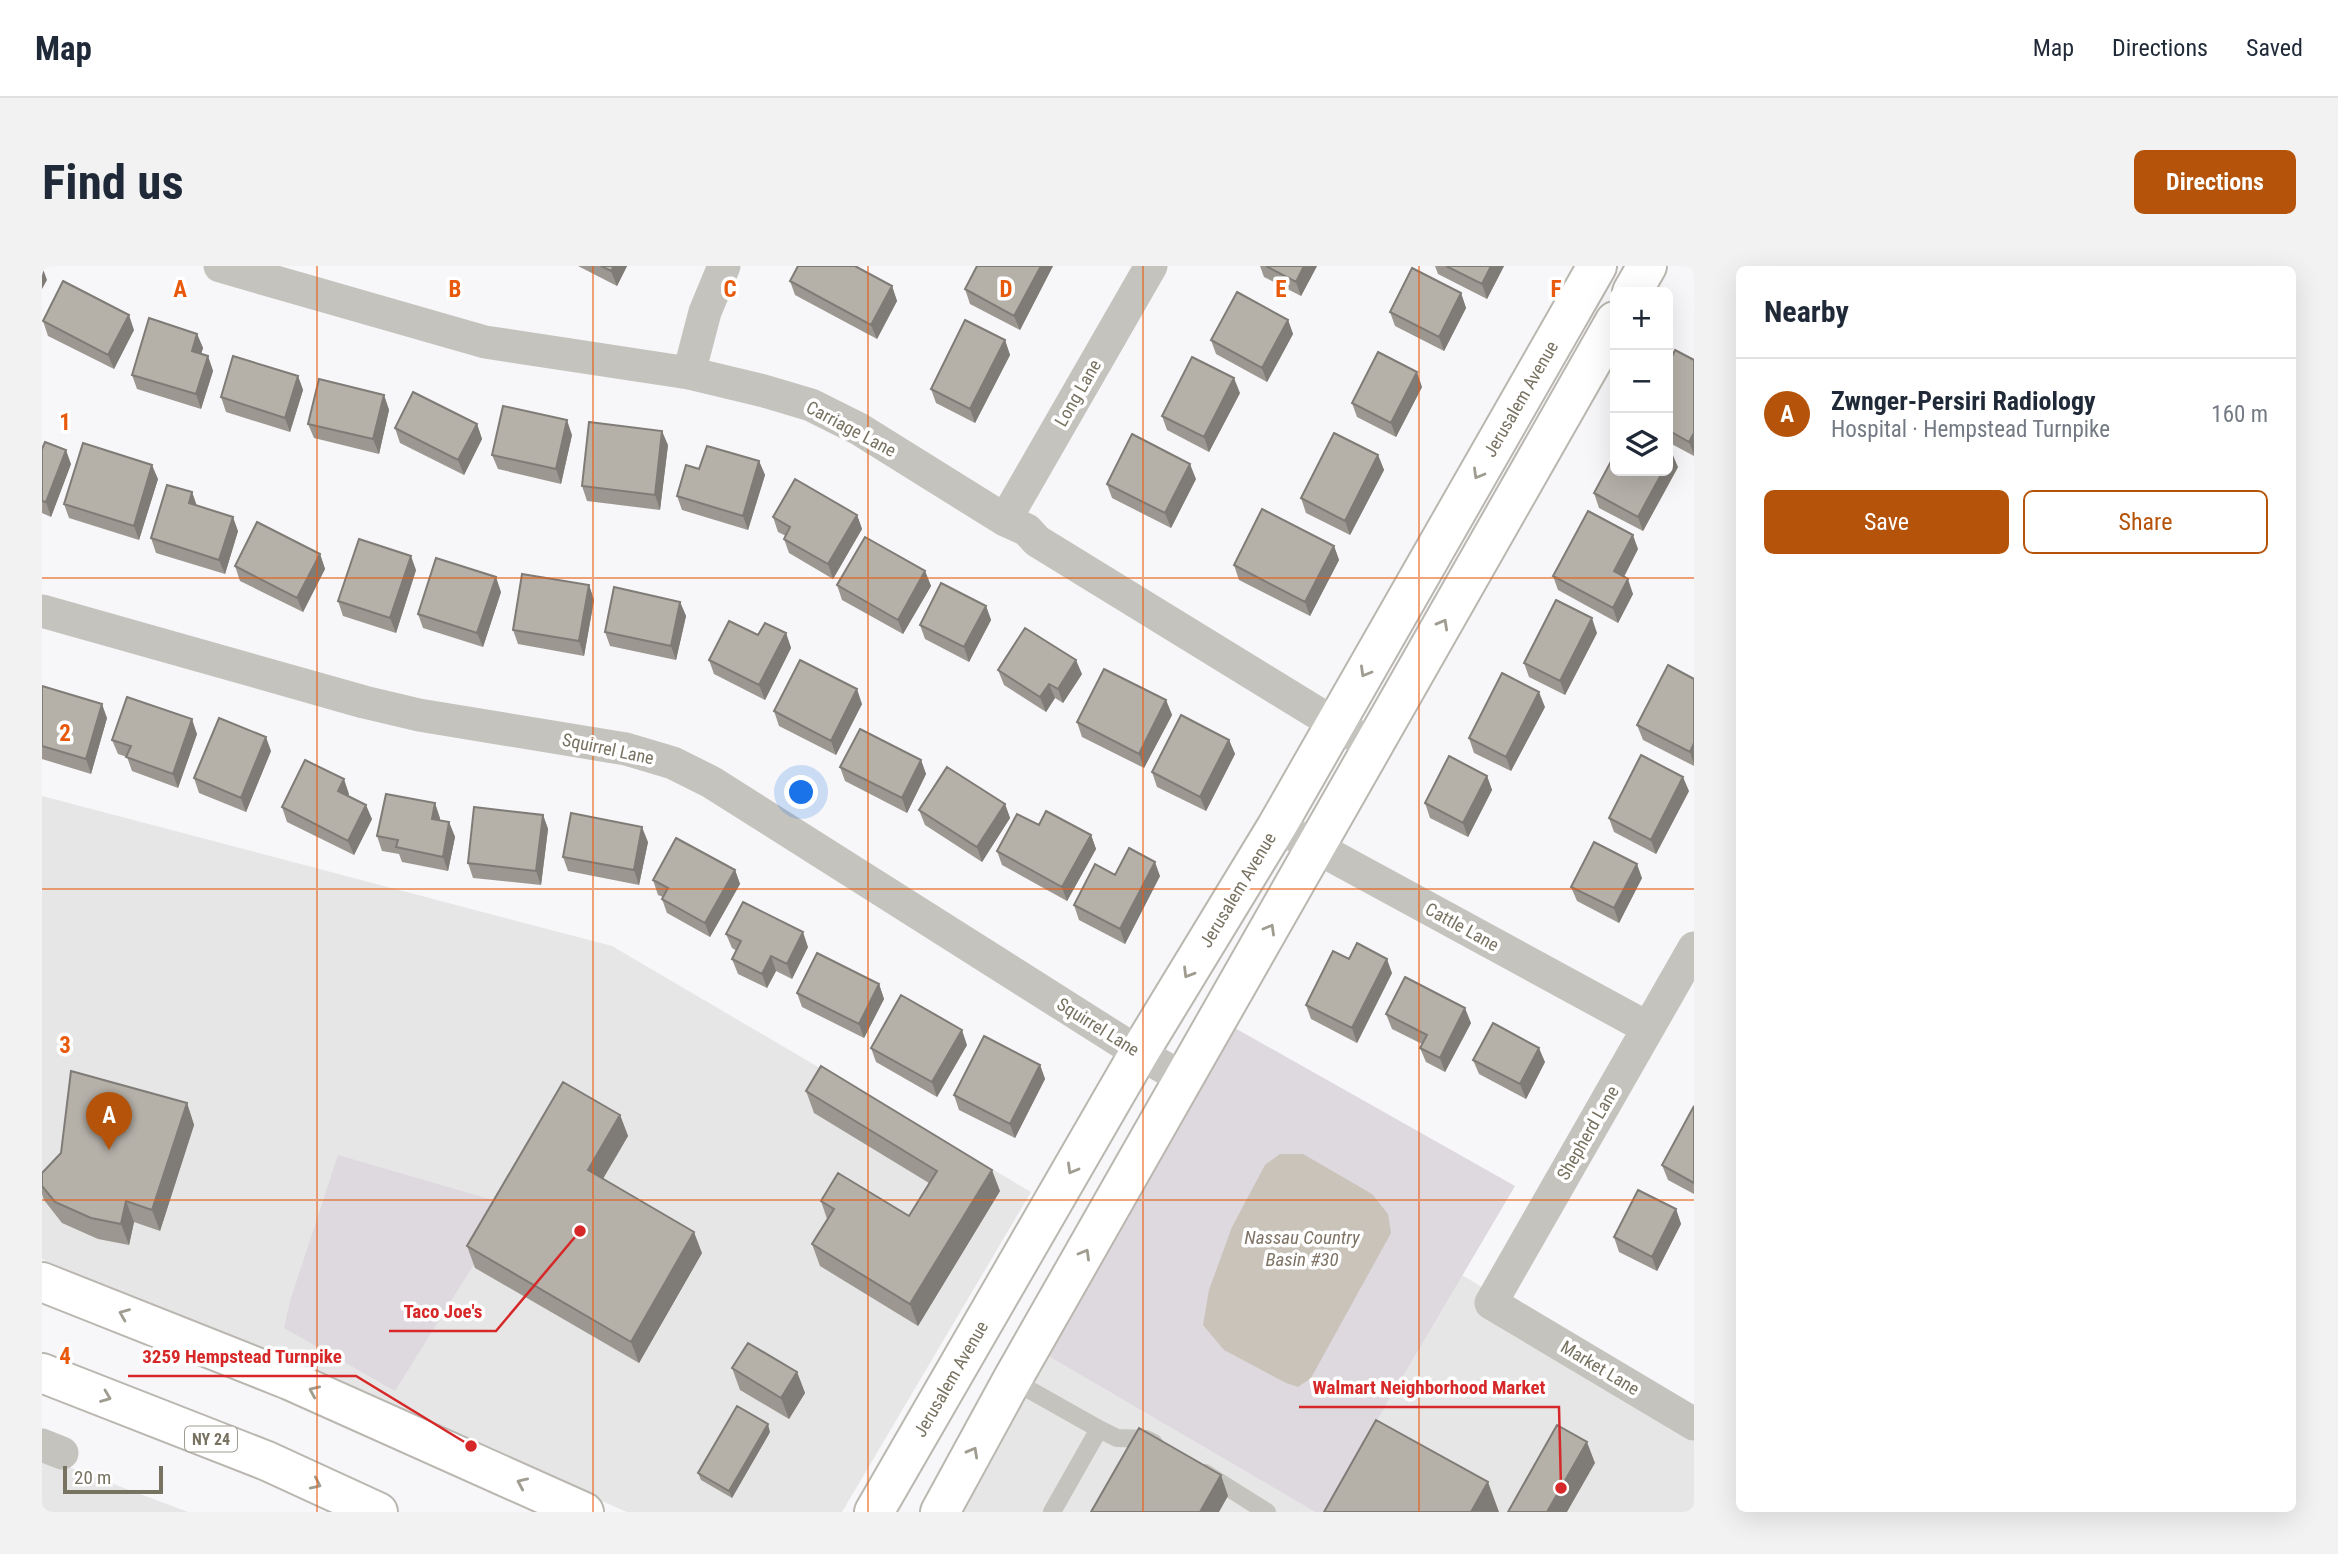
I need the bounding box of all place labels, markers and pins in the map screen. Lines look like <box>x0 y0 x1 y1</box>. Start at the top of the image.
pin: A <box>86 1092 132 1150</box>
callout: Taco Joe's <box>389 1291 496 1331</box>
callout: 3259 Hempstead Turnpike <box>128 1336 356 1376</box>
callout: Walmart Neighborhood Market <box>1299 1367 1559 1407</box>

